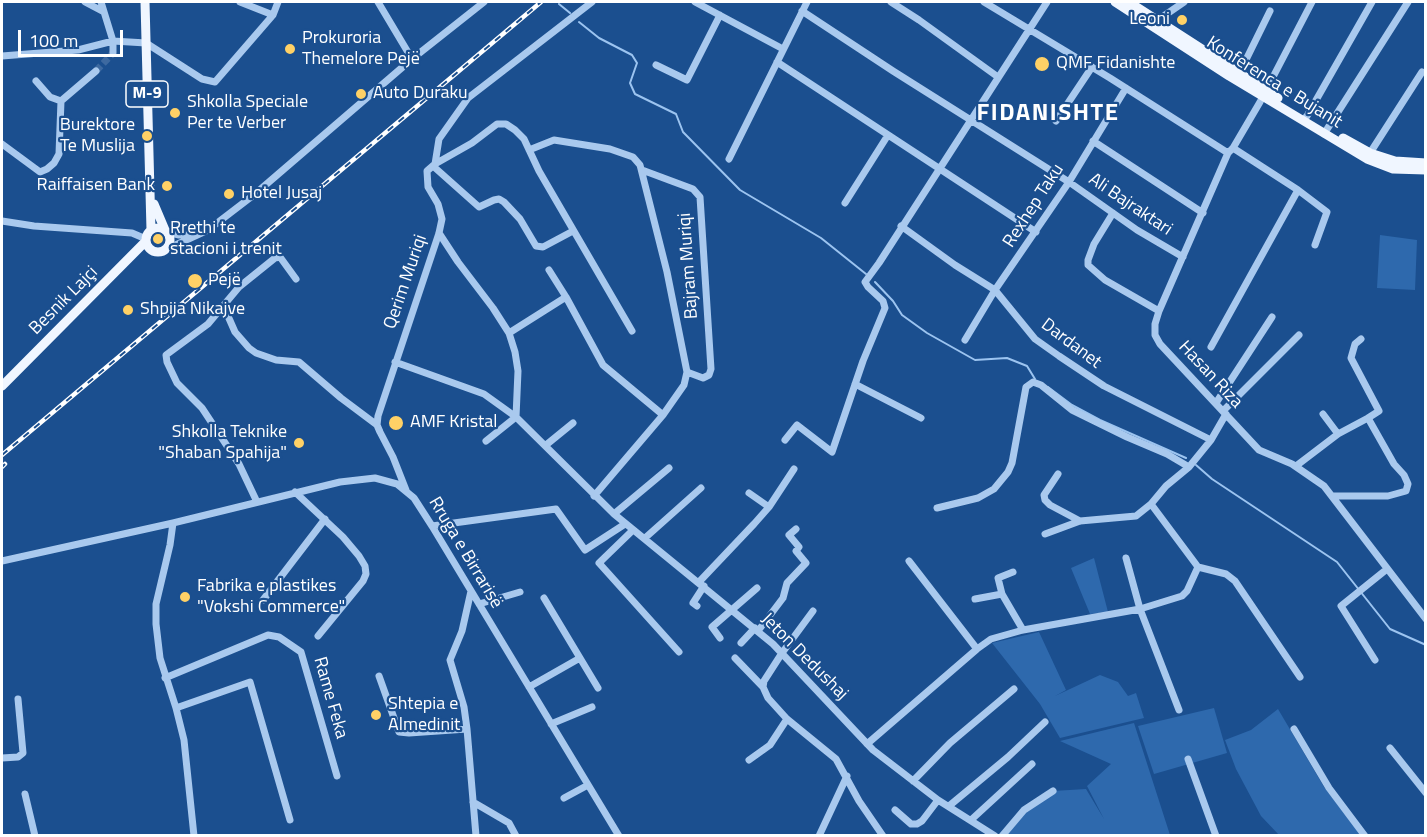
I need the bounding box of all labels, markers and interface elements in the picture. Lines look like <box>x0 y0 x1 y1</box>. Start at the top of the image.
place label: Leoni <box>1129 9 1170 31</box>
marker: Leoni <box>1175 13 1189 27</box>
scale bar <box>21 18 126 56</box>
text: 100 m <box>29 27 78 54</box>
place label: Prokuroria Themelore Pejë <box>302 28 420 70</box>
street label: Konferenca e Bujanit <box>1202 32 1346 134</box>
marker: Prokuroria Themelore Pejë <box>283 42 297 56</box>
place label: QMF Fidanishte <box>1056 53 1175 75</box>
marker: QMF Fidanishte <box>1033 55 1051 73</box>
road number: M-9 <box>126 81 168 107</box>
place label: Auto Duraku <box>373 83 468 105</box>
marker: Auto Duraku <box>354 87 368 101</box>
place label: Shkolla Speciale Per te Verber <box>187 92 308 134</box>
district label: FIDANISHTE <box>977 100 1119 128</box>
marker: Shkolla Speciale Per te Verber <box>168 106 182 120</box>
place label: Burektore Te Muslija <box>60 115 135 158</box>
marker: Burektore Te Muslija <box>140 129 154 143</box>
street label: Rexhep Taku <box>999 160 1069 252</box>
street label: Ali Bajraktari <box>1084 169 1176 241</box>
place label: Raiffaisen Bank <box>37 175 155 197</box>
marker: Raiffaisen Bank <box>160 179 174 193</box>
place label: Hotel Jusaj <box>241 183 322 205</box>
marker: Hotel Jusaj <box>222 187 236 201</box>
street label: Bajram Muriqi <box>675 212 703 320</box>
place label: Rrethi te stacioni i trenit <box>170 218 282 260</box>
marker: Rrethi te stacioni i trenit <box>151 232 165 246</box>
street label: Qerim Muriqi <box>380 232 432 332</box>
street label: Besnik Lajçi <box>25 262 103 340</box>
place label: Pejë <box>208 270 241 292</box>
marker: Pejë <box>186 272 204 290</box>
place label: Shpija Nikajve <box>140 299 245 321</box>
marker: Shpija Nikajve <box>121 303 135 317</box>
street label: Dardanet <box>1036 314 1106 374</box>
street label: Hasan Riza <box>1173 337 1247 413</box>
place label: AMF Kristal <box>410 412 497 434</box>
marker: AMF Kristal <box>387 414 405 432</box>
place label: Shkolla Teknike "Shaban Spahija" <box>158 422 287 464</box>
marker: Shkolla Teknike "Shaban Spahija" <box>292 436 306 450</box>
street label: Rruga e Birrarisë <box>423 493 507 613</box>
place label: Fabrika e plastikes "Vokshi Commerce" <box>197 576 345 618</box>
marker: Fabrika e plastikes "Vokshi Commerce" <box>178 590 192 604</box>
street label: Jeton Dedushaj <box>756 609 852 705</box>
street label: Rame Feka <box>308 655 352 741</box>
place label: Shtepia e Almedinit <box>388 694 460 736</box>
marker: Shtepia e Almedinit <box>369 708 383 722</box>

